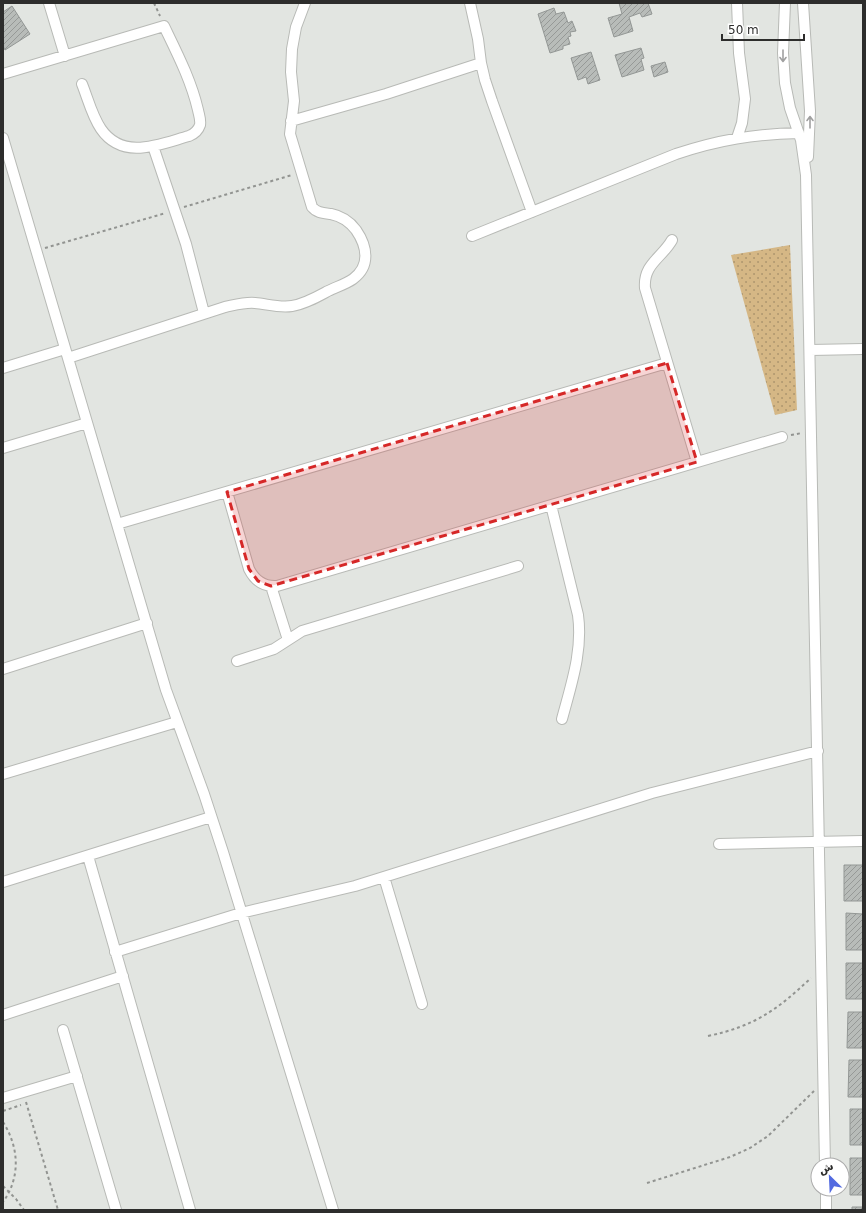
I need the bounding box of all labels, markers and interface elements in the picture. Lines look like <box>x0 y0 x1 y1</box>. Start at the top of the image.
scale bar <box>722 16 804 42</box>
text: 50 m <box>728 23 759 37</box>
one-way arrow <box>779 49 787 62</box>
one-way arrow <box>806 116 814 129</box>
north arrow <box>810 1157 850 1197</box>
text: ش <box>817 1159 836 1177</box>

